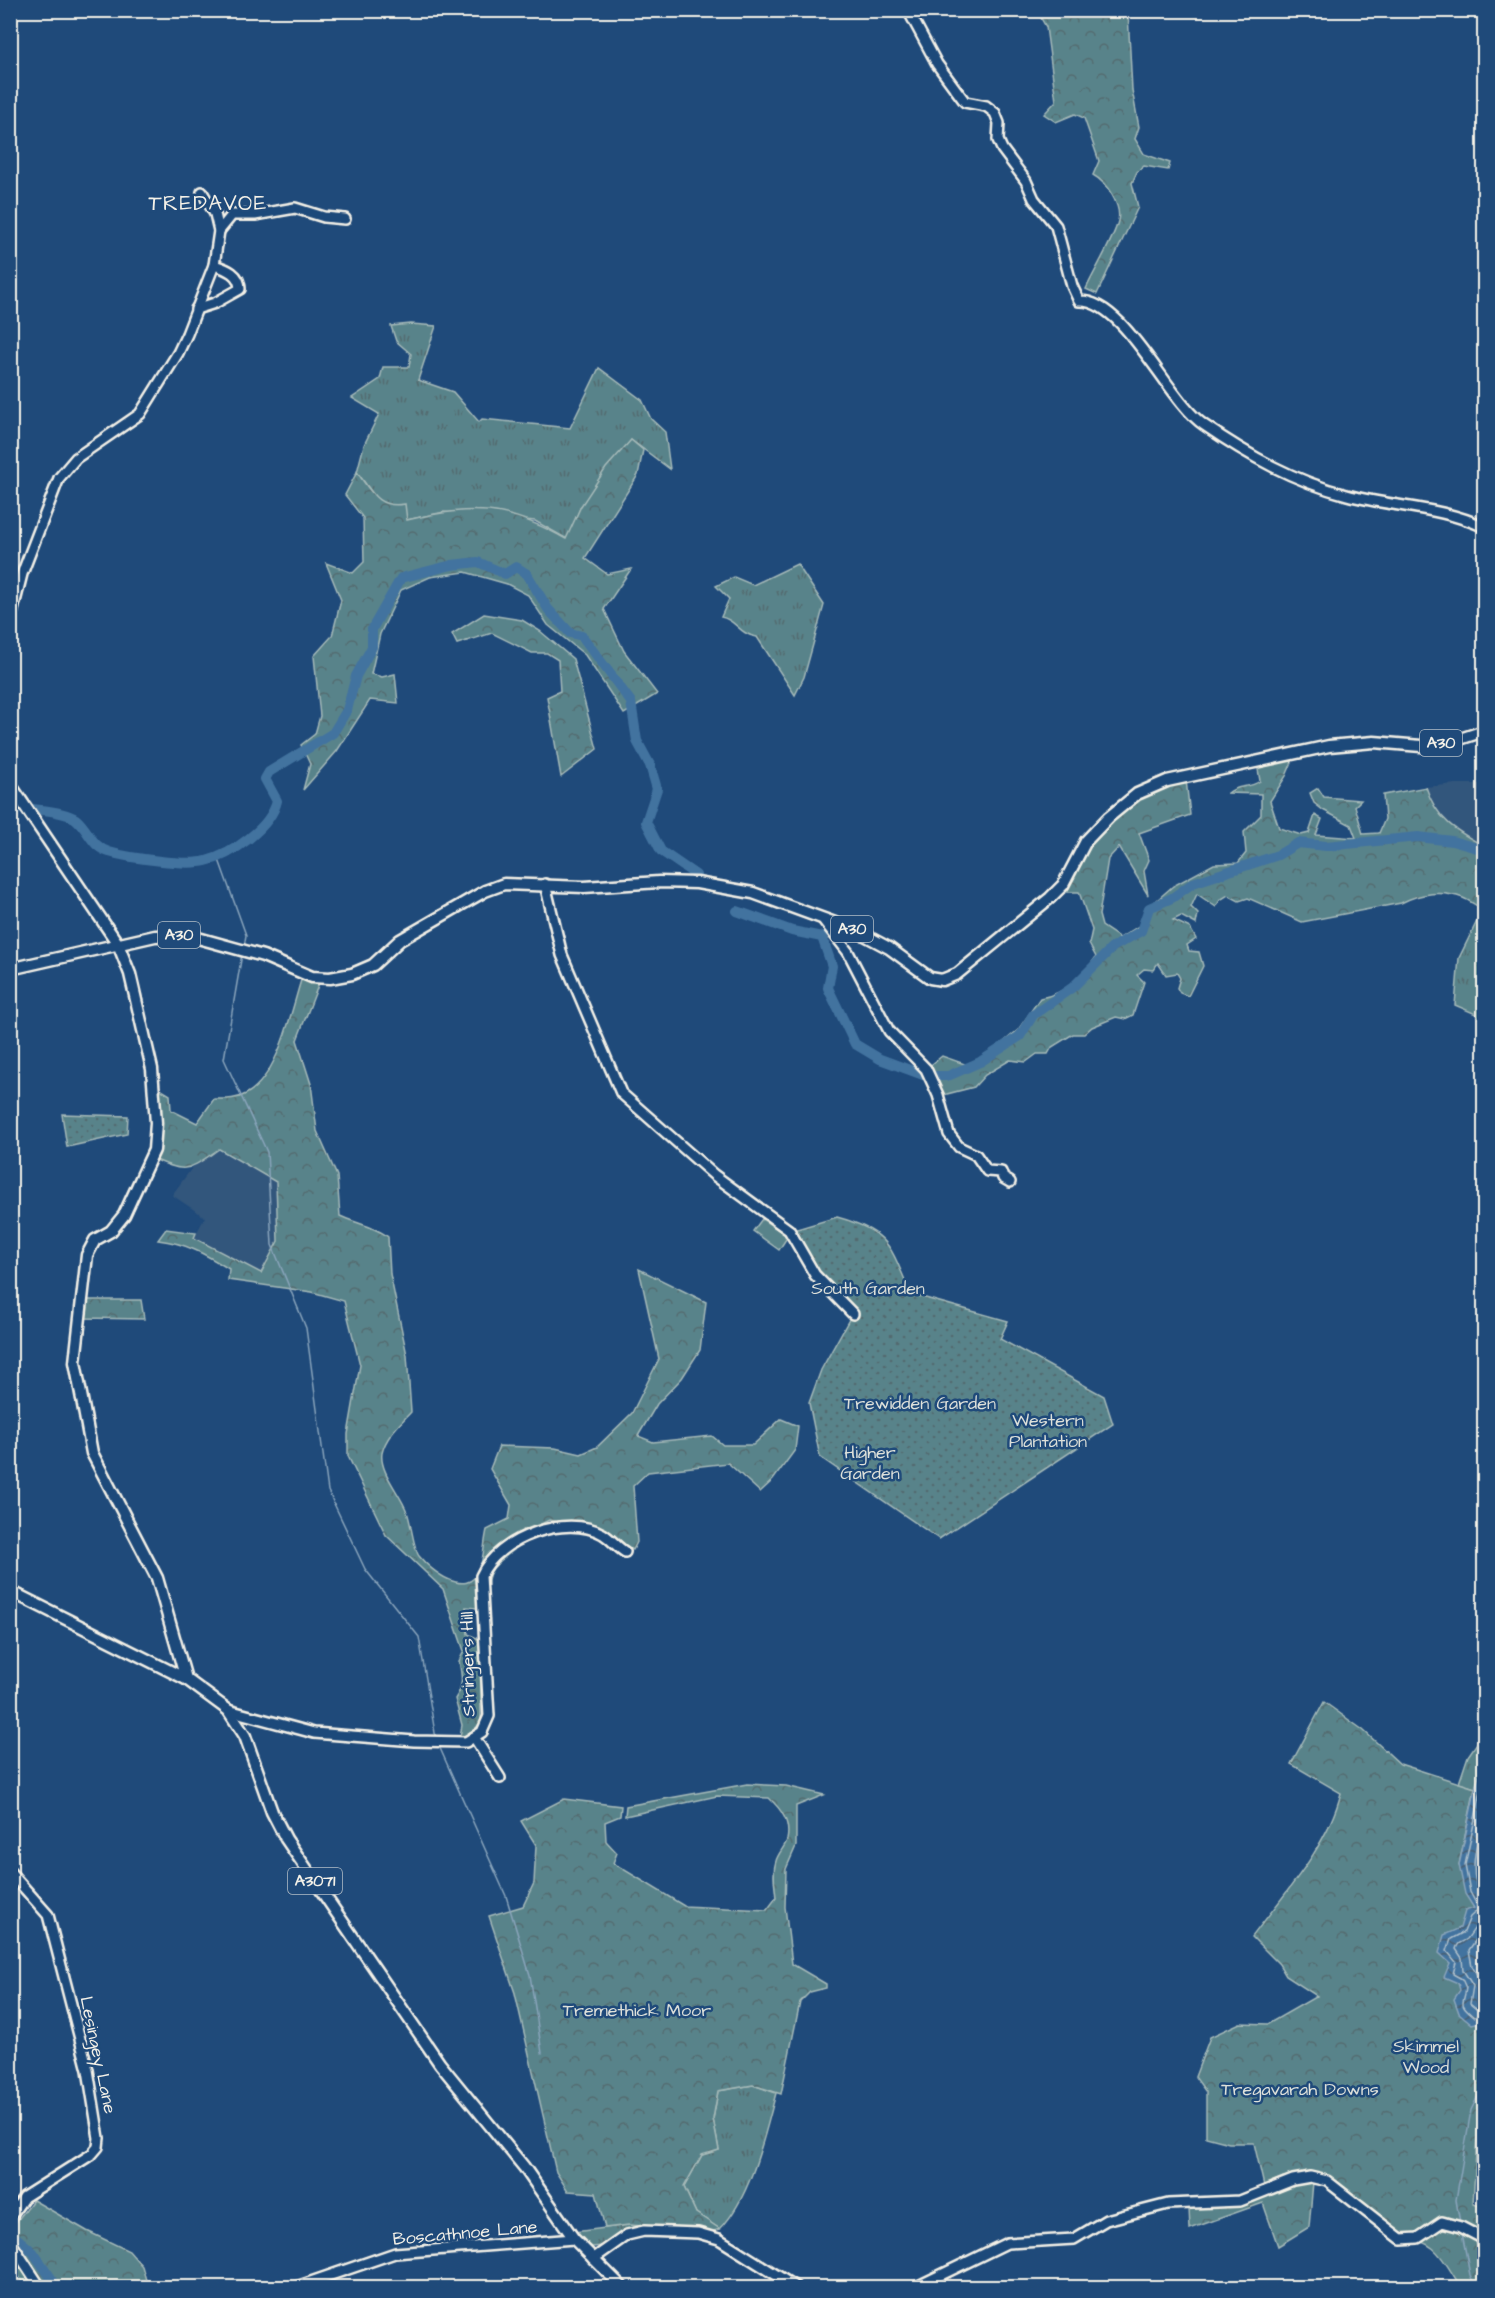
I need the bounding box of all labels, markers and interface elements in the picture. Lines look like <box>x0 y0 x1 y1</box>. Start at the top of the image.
district label: TREDAVOE <box>148 189 268 218</box>
road number: A30 <box>1420 730 1462 756</box>
road number: A30 <box>831 916 873 942</box>
road number: A30 <box>158 922 200 948</box>
park label: South Garden <box>811 1276 925 1301</box>
park label: Trewidden Garden <box>844 1391 996 1416</box>
park label: Western Plantation <box>1009 1408 1087 1454</box>
park label: Higher Garden <box>840 1440 900 1486</box>
street label: Stringers Hill <box>455 1611 482 1717</box>
road number: A3071 <box>288 1868 342 1894</box>
street label: Lesingey Lane <box>72 1994 123 2116</box>
park label: Tremethick Moor <box>563 1998 711 2023</box>
park label: Skimmel Wood <box>1393 2034 1459 2080</box>
park label: Tregavarah Downs <box>1221 2077 1379 2103</box>
street label: Boscathnoe Lane <box>392 2214 539 2252</box>

